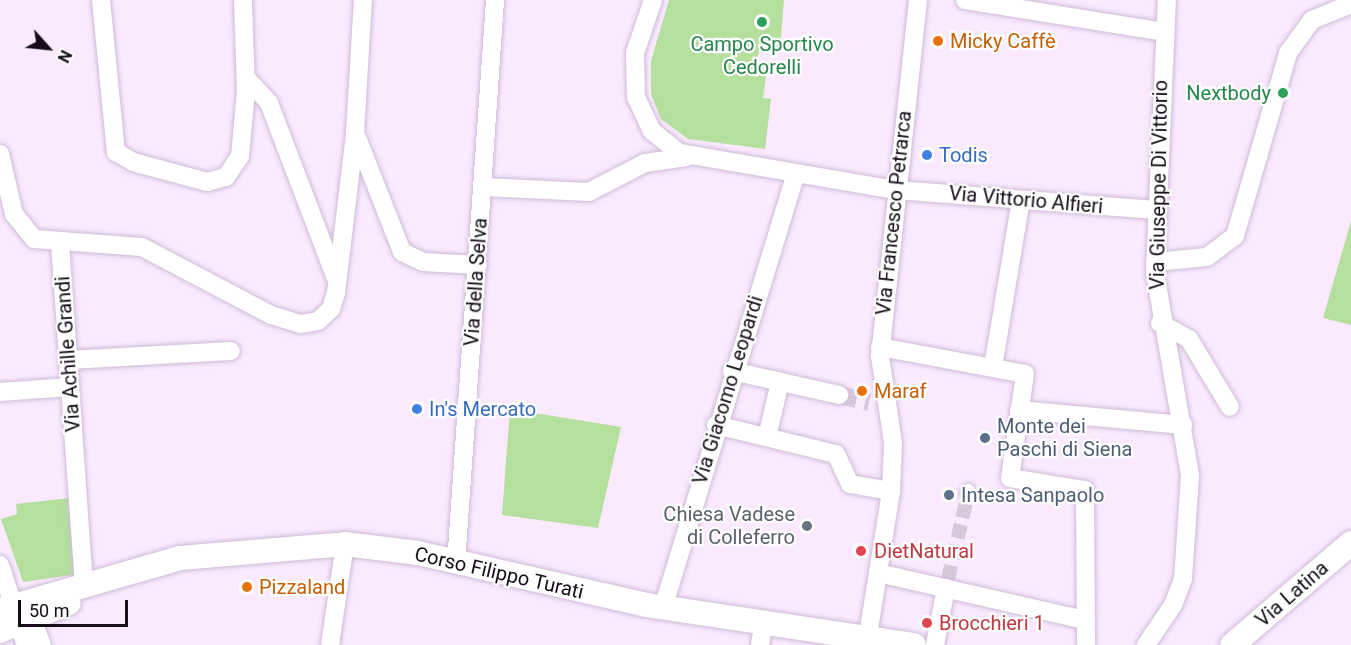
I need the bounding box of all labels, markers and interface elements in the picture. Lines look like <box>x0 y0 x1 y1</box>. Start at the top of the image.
marker: Campo Sportivo Cedorelli <box>755 15 769 29</box>
north arrow <box>18 18 78 78</box>
place label: Micky Caffè <box>950 29 1056 53</box>
place label: Campo Sportivo Cedorelli <box>690 32 834 79</box>
marker: Micky Caffè <box>931 34 945 48</box>
text: N <box>53 47 76 66</box>
street label: Via Giuseppe Di Vittorio <box>1145 80 1173 290</box>
place label: Nextbody <box>1186 81 1271 105</box>
marker: Nextbody <box>1276 86 1290 100</box>
street label: Via Francesco Petrarca <box>871 109 917 317</box>
place label: Todis <box>939 143 988 167</box>
marker: Todis <box>920 148 934 162</box>
street label: Via Vittorio Alfieri <box>948 181 1104 219</box>
street label: Via della Selva <box>460 217 492 347</box>
street label: Via Achille Grandi <box>51 275 85 433</box>
street label: Via Giacomo Leopardi <box>688 293 768 487</box>
place label: Maraf <box>874 379 927 403</box>
marker: Maraf <box>855 384 869 398</box>
place label: In's Mercato <box>429 397 536 421</box>
marker: In's Mercato <box>410 402 424 416</box>
place label: Monte dei Paschi di Siena <box>997 414 1132 461</box>
marker: Monte dei Paschi di Siena <box>978 431 992 445</box>
place label: Intesa Sanpaolo <box>961 483 1104 507</box>
marker: Intesa Sanpaolo <box>942 488 956 502</box>
place label: Chiesa Vadese di Colleferro <box>663 502 795 549</box>
marker: Chiesa Vadese di Colleferro <box>800 519 814 533</box>
place label: DietNatural <box>874 539 974 563</box>
street label: Corso Filippo Turati <box>412 542 586 604</box>
marker: DietNatural <box>852 542 870 560</box>
street label: Via Latina <box>1251 556 1333 632</box>
place label: Pizzaland <box>259 575 345 599</box>
marker: Pizzaland <box>240 580 254 594</box>
scale bar <box>21 588 130 626</box>
text: 50 m <box>29 600 69 621</box>
place label: Brocchieri 1 <box>939 611 1045 635</box>
marker: Brocchieri 1 <box>920 616 934 630</box>

